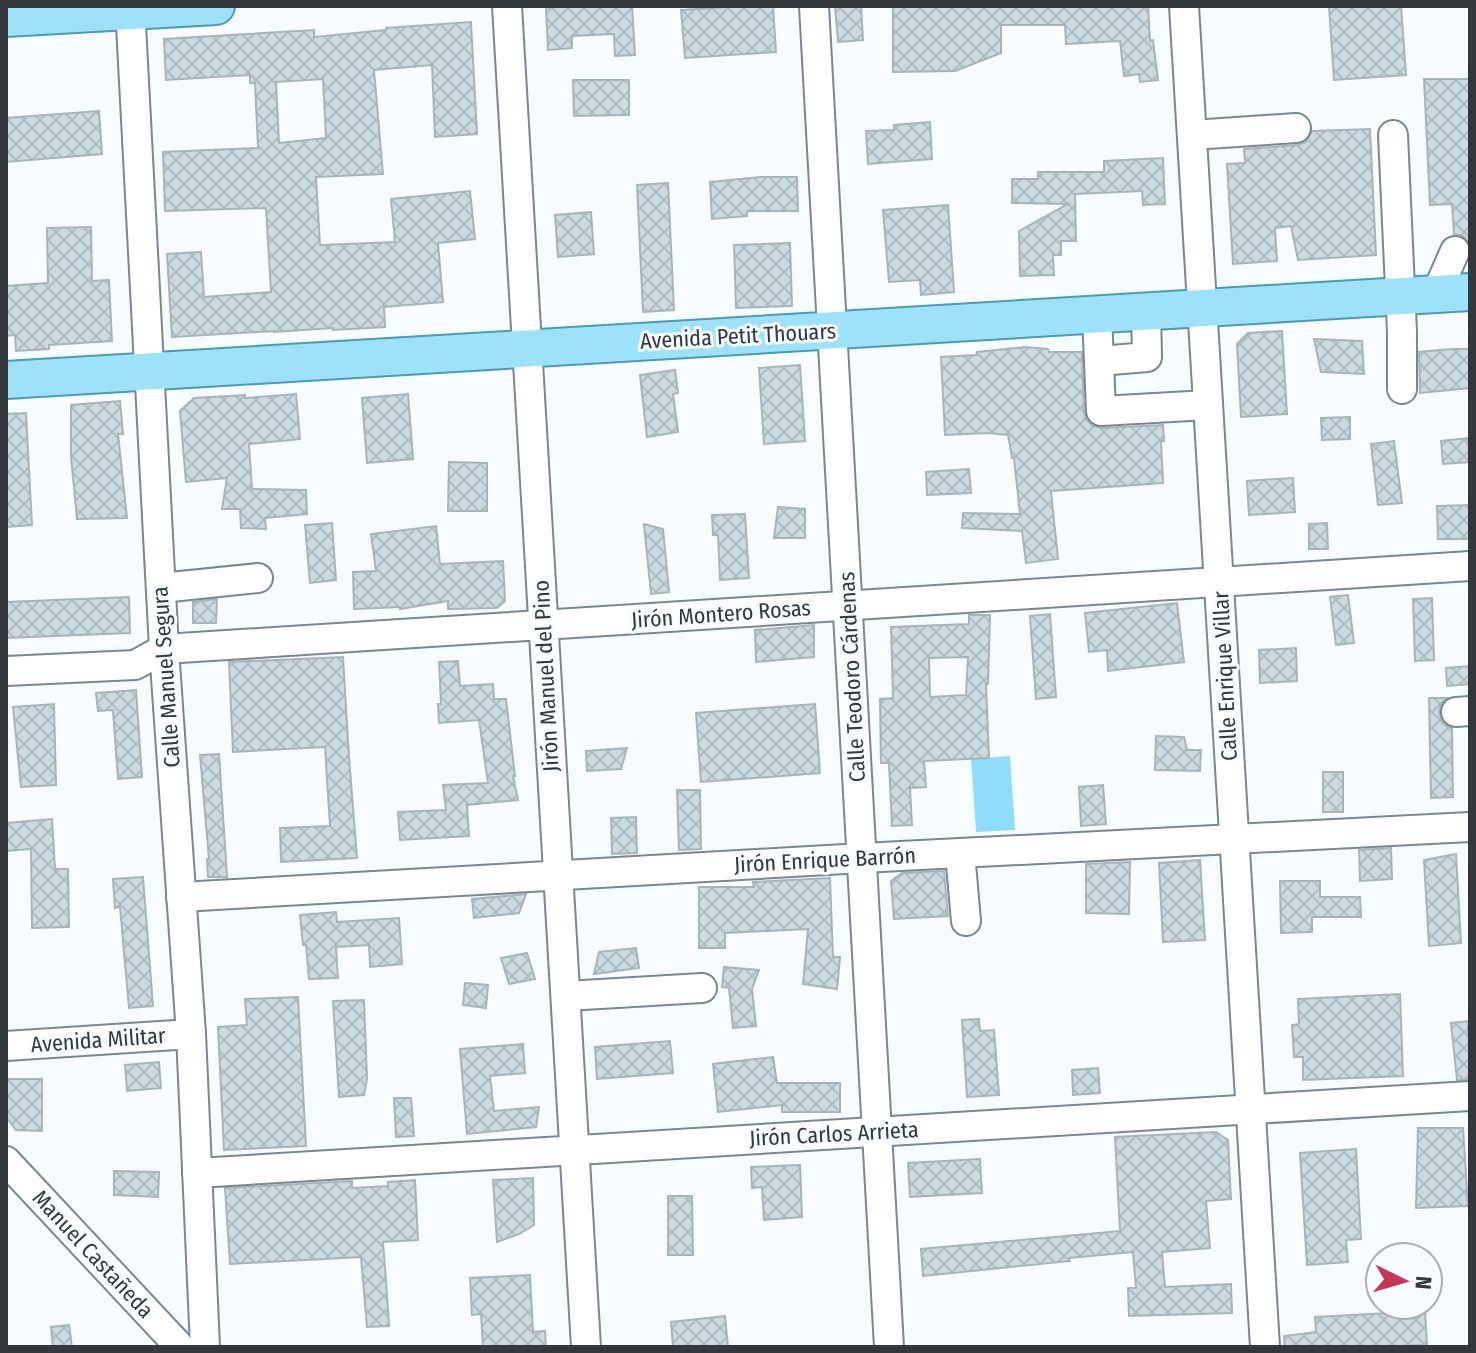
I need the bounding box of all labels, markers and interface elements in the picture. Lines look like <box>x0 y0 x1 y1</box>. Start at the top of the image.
street label: Avenida Petit Thouars <box>639 317 837 355</box>
street label: Calle Teodoro Cárdenas <box>833 571 871 783</box>
street label: Jirón Manuel del Pino <box>527 579 565 773</box>
street label: Calle Manuel Segura <box>146 585 186 769</box>
street label: Calle Enrique Villar <box>1207 590 1243 762</box>
street label: Jirón Montero Rosas <box>630 594 812 634</box>
street label: Jirón Enrique Barrón <box>733 842 917 878</box>
street label: Avenida Militar <box>30 1022 167 1058</box>
street label: Jirón Carlos Arrieta <box>749 1116 919 1152</box>
street label: Manuel Castañeda <box>27 1184 159 1324</box>
north arrow <box>1364 1241 1444 1321</box>
text: N <box>1409 1275 1437 1290</box>

